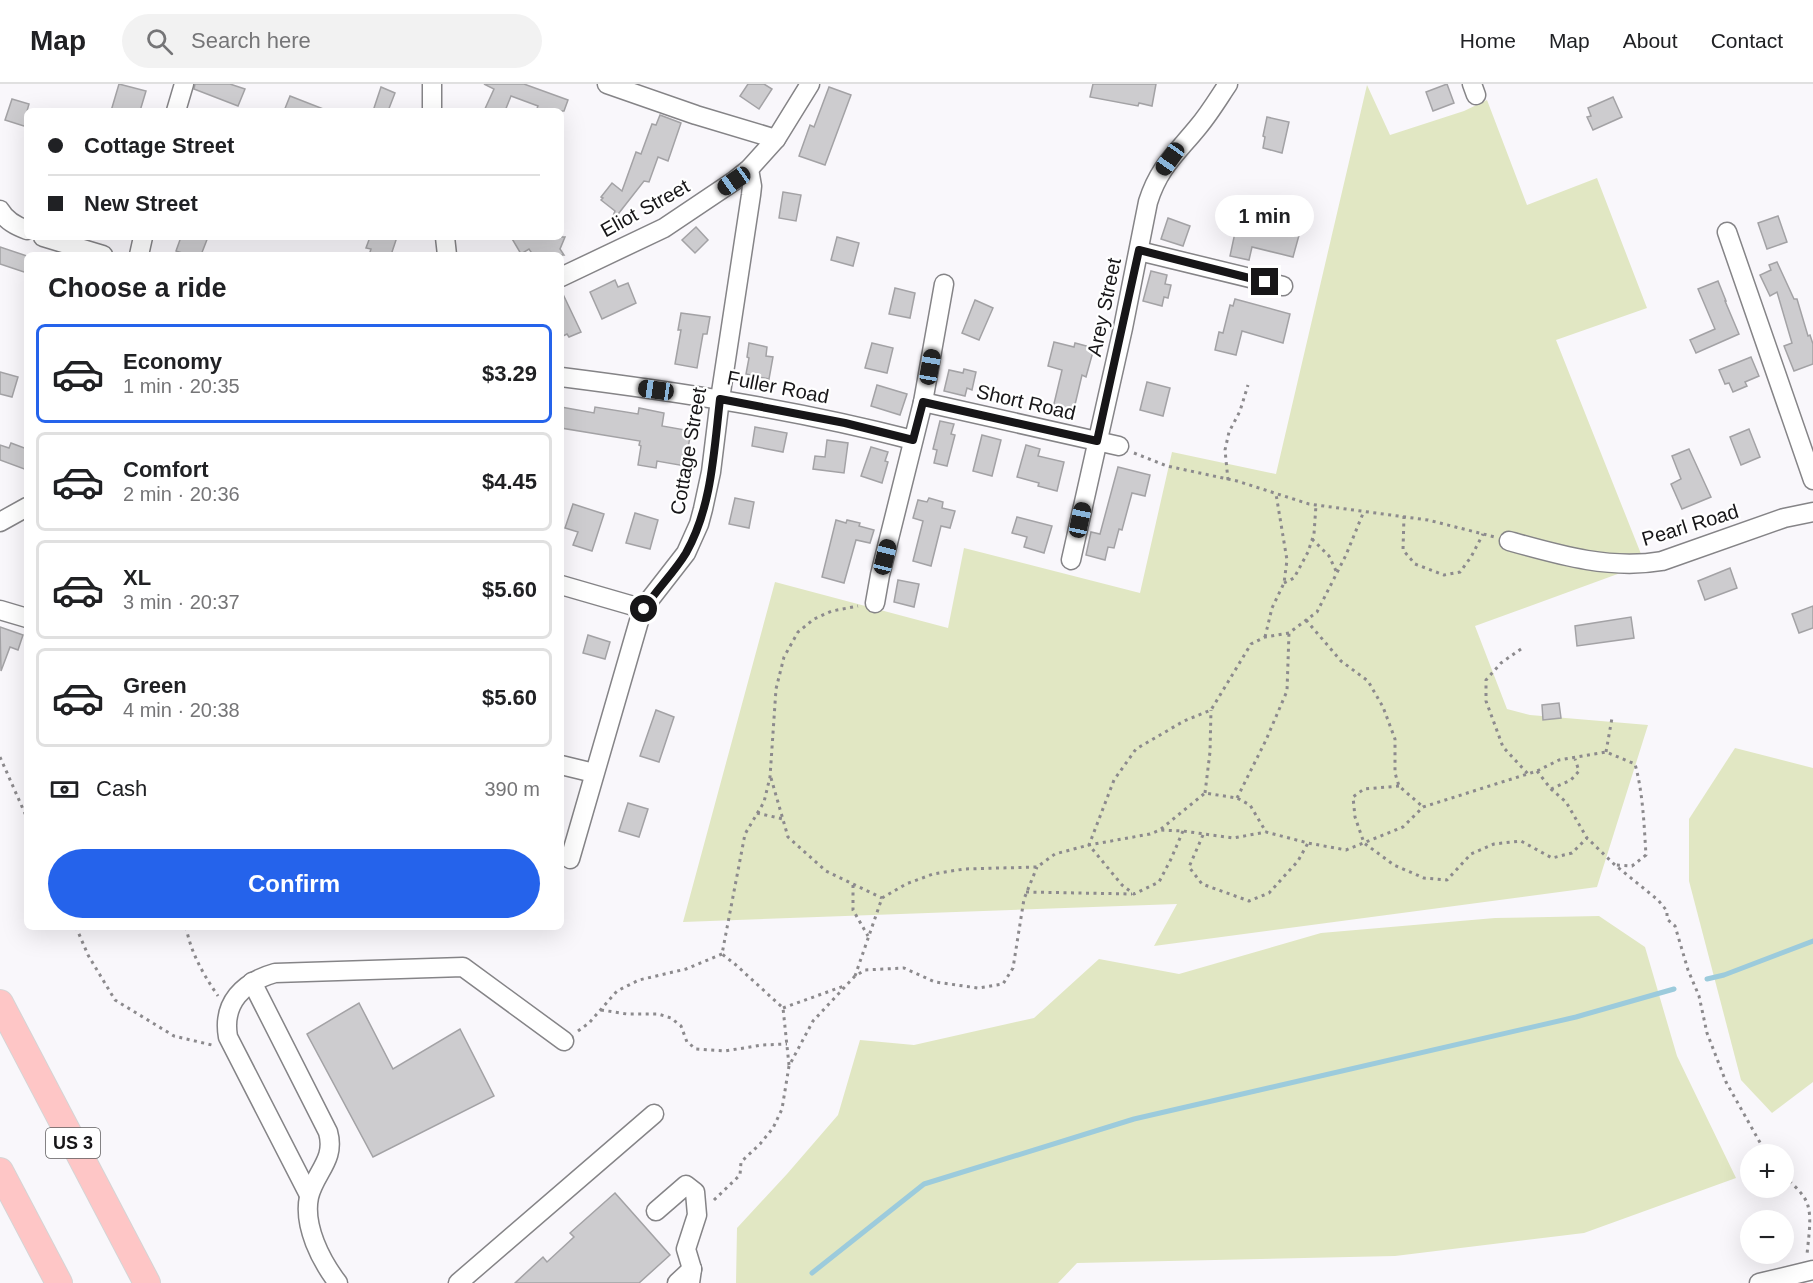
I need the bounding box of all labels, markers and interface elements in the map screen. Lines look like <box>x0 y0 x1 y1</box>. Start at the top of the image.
search box <box>122 14 542 68</box>
text: Map <box>30 25 86 56</box>
icon: search <box>143 25 176 58</box>
text: Search here <box>191 28 311 53</box>
text: Home <box>1460 29 1516 52</box>
text: Map <box>1549 29 1590 52</box>
text: About <box>1623 29 1678 52</box>
text: Contact <box>1711 29 1783 52</box>
text: Cottage Street <box>84 133 234 158</box>
car <box>1152 139 1188 179</box>
car <box>714 163 754 199</box>
street label: Eliot Street <box>597 174 693 241</box>
text: New Street <box>84 191 198 216</box>
callout: 1 min <box>1216 195 1314 237</box>
text: 1 min <box>1238 205 1291 227</box>
street label: Arey Street <box>1083 255 1125 358</box>
route end <box>1251 268 1278 295</box>
text: Choose a ride <box>48 273 227 303</box>
icon: car <box>51 347 105 401</box>
car <box>918 348 942 386</box>
text: Economy <box>123 349 222 374</box>
text: $3.29 <box>482 361 537 386</box>
street label: Fuller Road <box>725 366 831 408</box>
text: 1 min · 20:35 <box>123 375 240 397</box>
car <box>637 379 675 401</box>
street label: Short Road <box>974 380 1078 424</box>
street label: Cottage Street <box>666 385 710 516</box>
icon: car <box>51 455 105 509</box>
text: Comfort <box>123 457 209 482</box>
text: $4.45 <box>482 469 537 494</box>
text: 2 min · 20:36 <box>123 483 240 505</box>
street label: Pearl Road <box>1639 500 1741 550</box>
car <box>1067 501 1093 539</box>
car <box>872 537 898 577</box>
icon: car <box>51 563 105 617</box>
text: XL <box>123 565 151 590</box>
text: $5.60 <box>482 577 537 602</box>
text: 3 min · 20:37 <box>123 591 240 613</box>
route start <box>630 595 657 622</box>
icon: car <box>51 671 105 725</box>
text: Green <box>123 673 187 698</box>
text: $5.60 <box>482 685 537 710</box>
text: 4 min · 20:38 <box>123 699 240 721</box>
icon: cash <box>48 773 81 806</box>
text: Cash <box>96 776 147 801</box>
text: 390 m <box>484 778 540 800</box>
button: Confirm <box>48 849 540 918</box>
road number: US 3 <box>46 1128 100 1158</box>
map controls <box>1740 1144 1794 1264</box>
button: + <box>1740 1144 1794 1198</box>
button: − <box>1740 1210 1794 1264</box>

